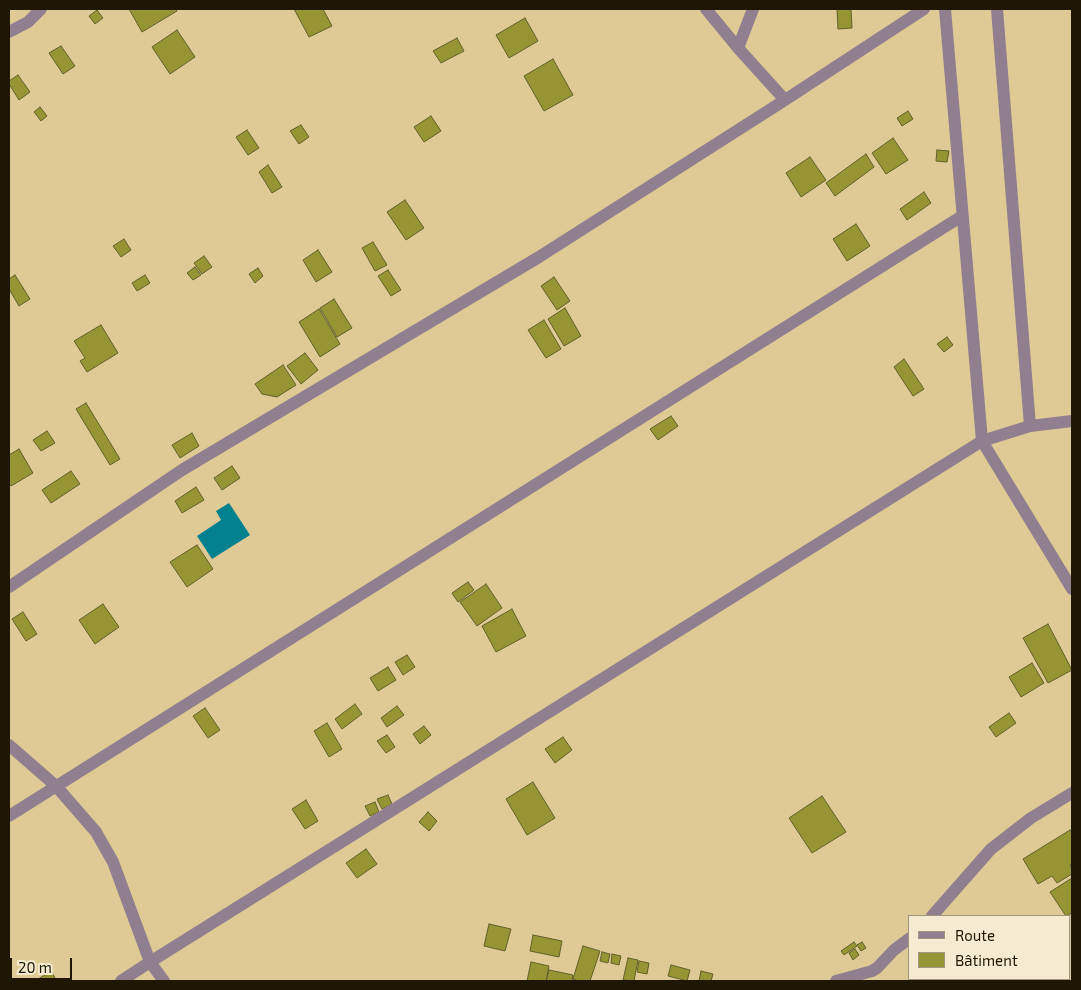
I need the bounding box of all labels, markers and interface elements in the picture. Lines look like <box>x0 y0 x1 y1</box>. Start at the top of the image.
legend <box>908 915 1071 980</box>
text: Route <box>955 926 995 944</box>
scale bar <box>12 948 75 980</box>
text: Bâtiment <box>955 951 1018 969</box>
text: 20 m <box>18 958 52 976</box>

